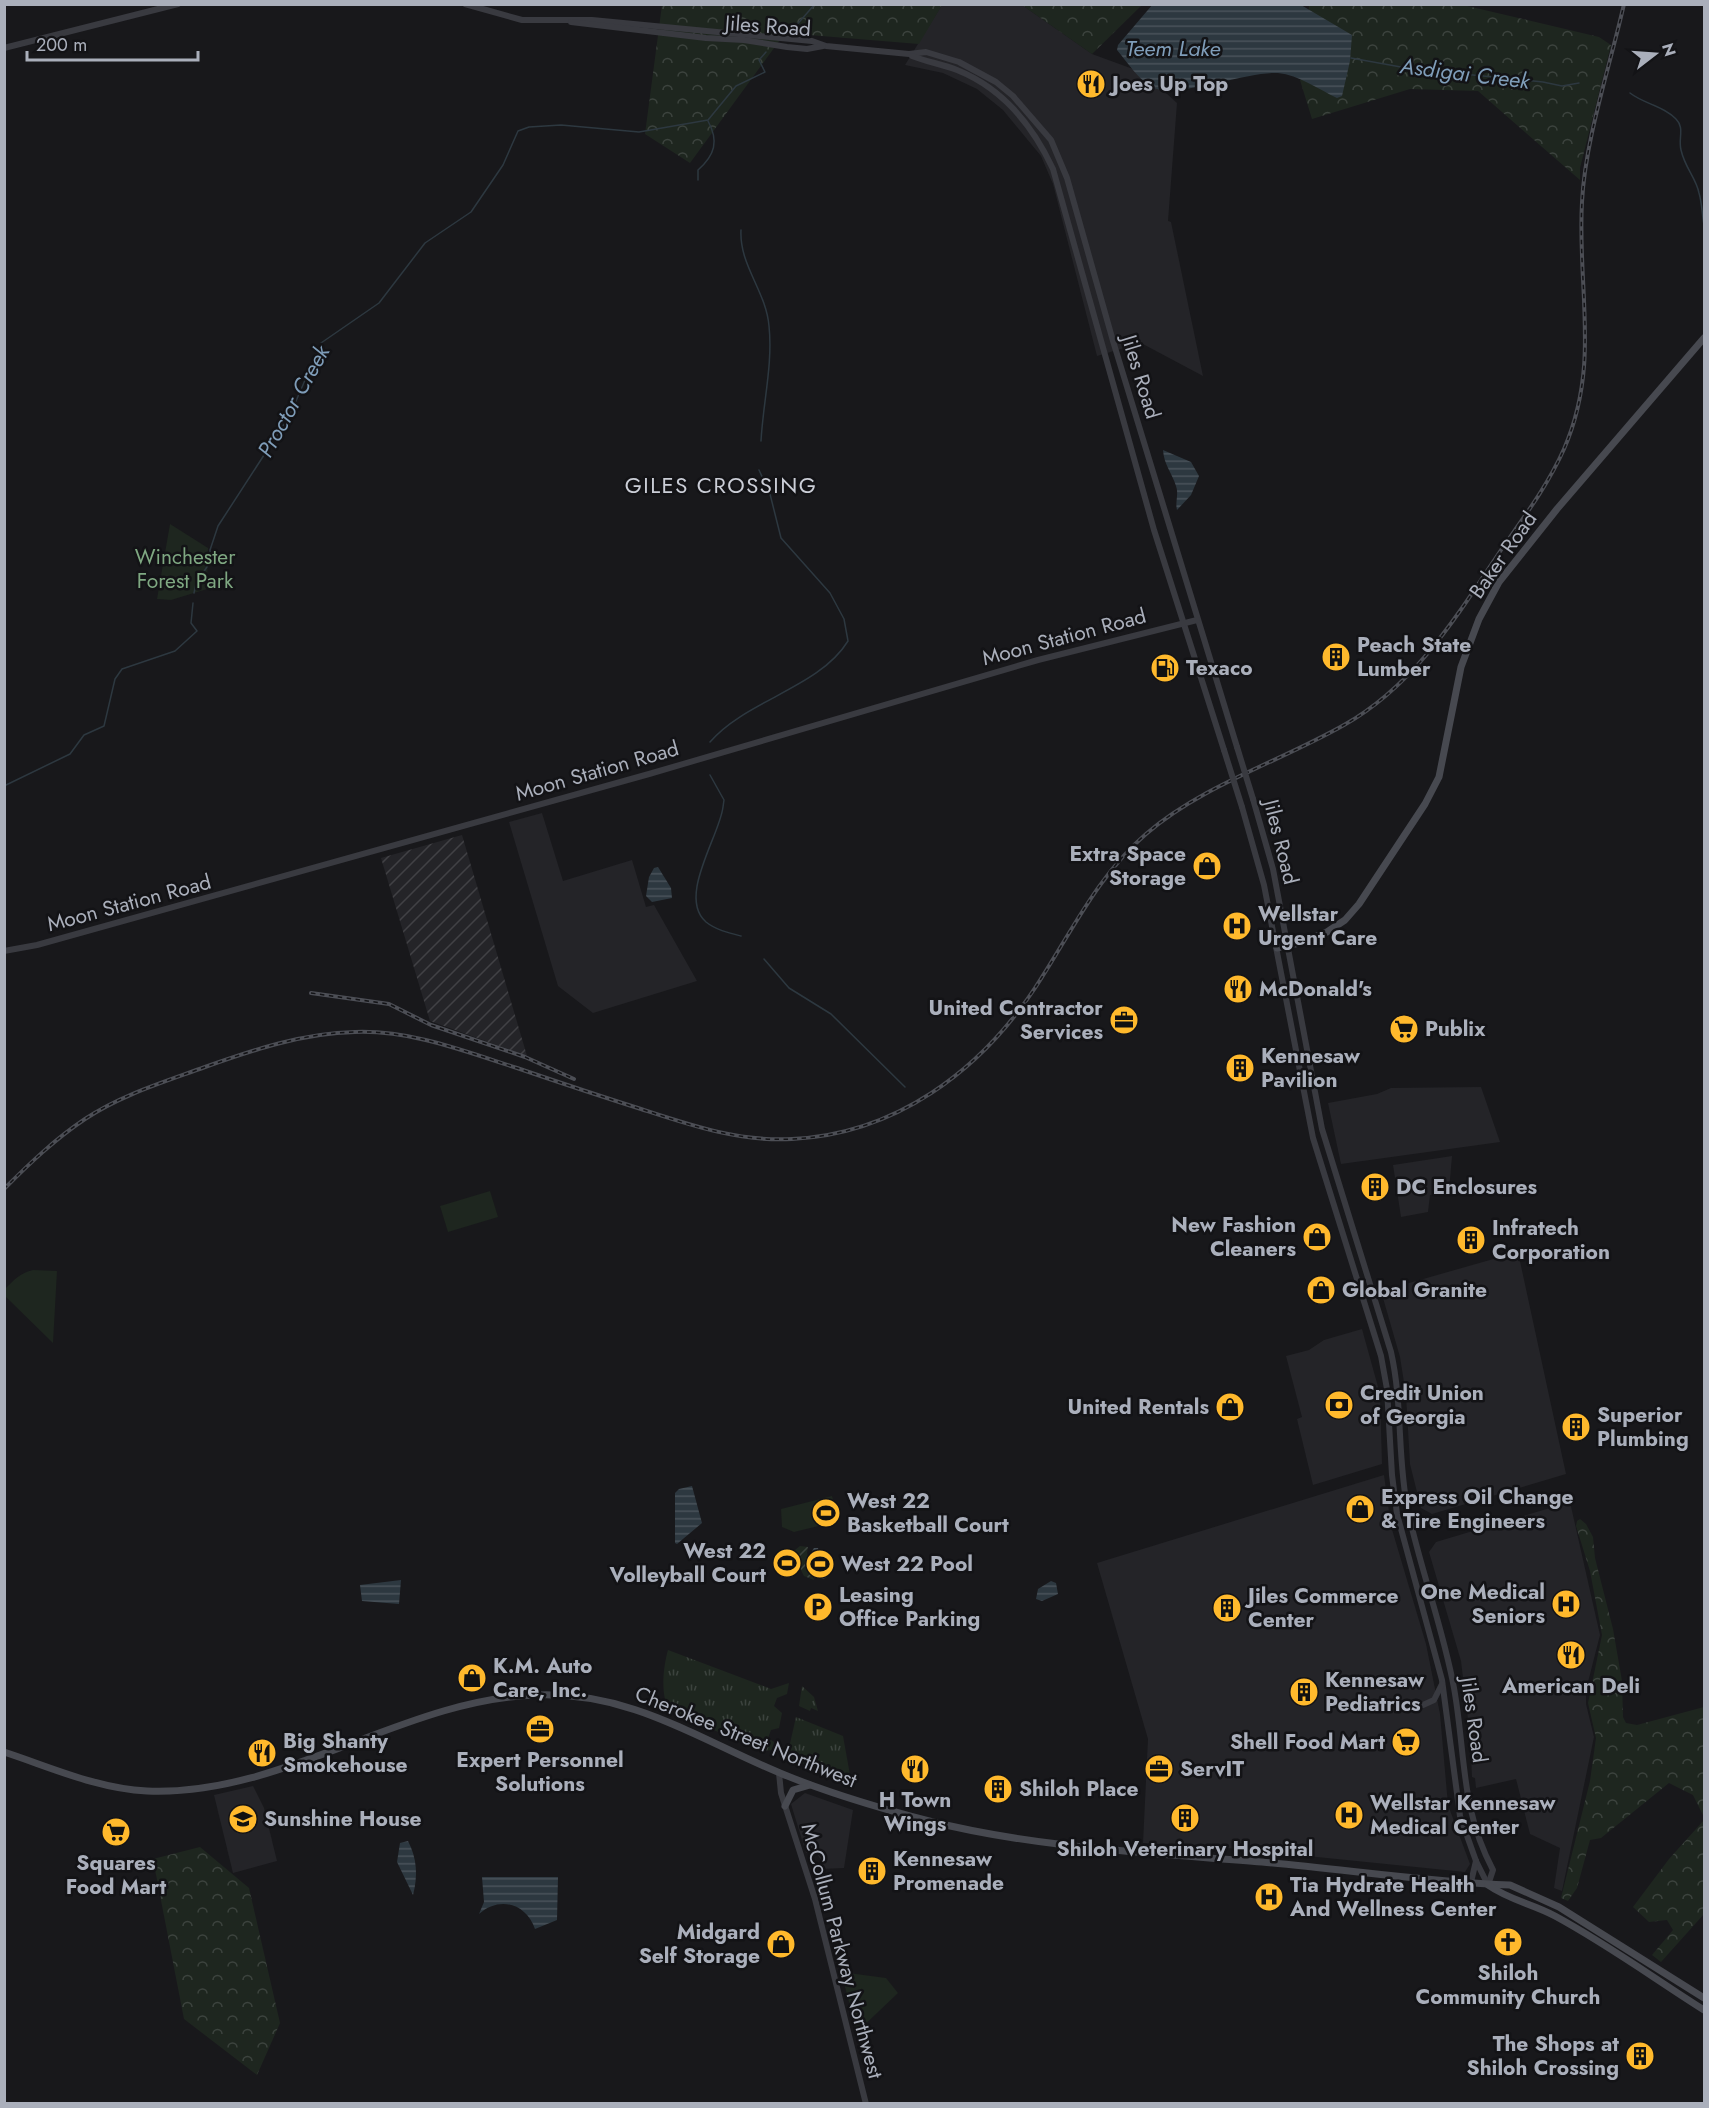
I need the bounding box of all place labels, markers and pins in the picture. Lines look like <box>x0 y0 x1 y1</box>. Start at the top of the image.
restaurant icon: Joes Up Top <box>1075 68 1107 100</box>
place label: Joes Up Top <box>1108 69 1228 99</box>
place label: Peach State Lumber <box>1357 630 1471 684</box>
building icon: Peach State Lumber <box>1320 641 1352 673</box>
fuel station icon: Texaco <box>1149 652 1181 684</box>
place label: Texaco <box>1186 653 1253 683</box>
place label: Extra Space Storage <box>1069 839 1186 893</box>
shop icon: Extra Space Storage <box>1191 850 1223 882</box>
place label: Wellstar Urgent Care <box>1258 899 1377 953</box>
hospital icon: Wellstar Urgent Care <box>1221 910 1253 942</box>
restaurant icon: McDonald's <box>1222 973 1254 1005</box>
place label: McDonald's <box>1259 974 1372 1004</box>
place label: United Contractor Services <box>929 993 1103 1047</box>
office icon: United Contractor Services <box>1108 1004 1140 1036</box>
supermarket icon: Publix <box>1388 1013 1420 1045</box>
place label: Publix <box>1425 1014 1486 1044</box>
place label: Kennesaw Pavilion <box>1261 1041 1361 1095</box>
building icon: Kennesaw Pavilion <box>1224 1052 1256 1084</box>
building icon: DC Enclosures <box>1359 1171 1391 1203</box>
place label: DC Enclosures <box>1396 1172 1538 1202</box>
place label: New Fashion Cleaners <box>1171 1210 1296 1264</box>
place label: Infratech Corporation <box>1492 1213 1610 1267</box>
shop icon: New Fashion Cleaners <box>1301 1221 1333 1253</box>
building icon: Infratech Corporation <box>1455 1224 1487 1256</box>
shop icon: Global Granite <box>1305 1274 1337 1306</box>
place label: Global Granite <box>1342 1275 1487 1305</box>
place label: Credit Union of Georgia <box>1360 1378 1484 1432</box>
bank icon: Credit Union of Georgia <box>1323 1389 1355 1421</box>
shop icon: United Rentals <box>1214 1391 1246 1423</box>
place label: United Rentals <box>1068 1392 1209 1422</box>
place label: Superior Plumbing <box>1597 1400 1689 1454</box>
building icon: Superior Plumbing <box>1560 1411 1592 1443</box>
place label: Express Oil Change & Tire Engineers <box>1381 1482 1574 1536</box>
place label: West 22 Basketball Court <box>847 1486 1009 1540</box>
shop icon: Express Oil Change & Tire Engineers <box>1344 1493 1376 1525</box>
sports icon: West 22 Basketball Court <box>810 1497 842 1529</box>
place label: West 22 Volleyball Court <box>608 1536 766 1590</box>
sports icon: West 22 Volleyball Court <box>771 1547 803 1579</box>
sports icon: West 22 Pool <box>804 1548 836 1580</box>
place label: West 22 Pool <box>841 1549 973 1579</box>
place label: One Medical Seniors <box>1420 1577 1545 1631</box>
place label: Leasing Office Parking <box>839 1580 980 1634</box>
place label: Jiles Commerce Center <box>1244 1581 1399 1635</box>
hospital icon: One Medical Seniors <box>1550 1588 1582 1620</box>
parking icon: Leasing Office Parking <box>802 1591 834 1623</box>
building icon: Jiles Commerce Center <box>1211 1592 1243 1624</box>
restaurant icon: American Deli <box>1555 1639 1587 1671</box>
place label: K.M. Auto Care, Inc. <box>493 1651 592 1705</box>
shop icon: K.M. Auto Care, Inc. <box>456 1662 488 1694</box>
place label: Kennesaw Pediatrics <box>1325 1665 1425 1719</box>
place label: American Deli <box>1501 1671 1640 1701</box>
building icon: Kennesaw Pediatrics <box>1288 1676 1320 1708</box>
office icon: Expert Personnel Solutions <box>524 1713 556 1745</box>
place label: Big Shanty Smokehouse <box>283 1726 408 1780</box>
supermarket icon: Shell Food Mart <box>1390 1726 1422 1758</box>
place label: Shell Food Mart <box>1230 1727 1385 1757</box>
restaurant icon: Big Shanty Smokehouse <box>246 1737 278 1769</box>
place label: Expert Personnel Solutions <box>456 1745 624 1799</box>
restaurant icon: H Town Wings <box>899 1753 931 1785</box>
office icon: ServIT <box>1143 1753 1175 1785</box>
place label: ServIT <box>1180 1754 1244 1784</box>
building icon: Shiloh Place <box>982 1773 1014 1805</box>
place label: Shiloh Place <box>1019 1774 1139 1804</box>
place label: H Town Wings <box>879 1785 951 1839</box>
place label: Wellstar Kennesaw Medical Center <box>1370 1788 1557 1842</box>
hospital icon: Wellstar Kennesaw Medical Center <box>1333 1799 1365 1831</box>
building icon: Shiloh Veterinary Hospital <box>1169 1802 1201 1834</box>
school or university icon: Sunshine House <box>227 1803 259 1835</box>
place label: Sunshine House <box>264 1804 422 1834</box>
supermarket icon: Squares Food Mart <box>100 1816 132 1848</box>
place label: Shiloh Veterinary Hospital <box>1057 1834 1313 1864</box>
place label: Kennesaw Promenade <box>893 1844 1004 1898</box>
place label: Squares Food Mart <box>66 1848 167 1902</box>
building icon: Kennesaw Promenade <box>856 1855 888 1887</box>
place label: Tia Hydrate Health And Wellness Center <box>1289 1870 1497 1924</box>
hospital icon: Tia Hydrate Health And Wellness Center <box>1253 1881 1285 1913</box>
place label: Midgard Self Storage <box>639 1917 760 1971</box>
church icon: Shiloh Community Church <box>1492 1926 1524 1958</box>
shop icon: Midgard Self Storage <box>765 1928 797 1960</box>
place label: Shiloh Community Church <box>1416 1958 1600 2012</box>
place label: The Shops at Shiloh Crossing <box>1467 2029 1619 2083</box>
building icon: The Shops at Shiloh Crossing <box>1624 2040 1656 2072</box>

